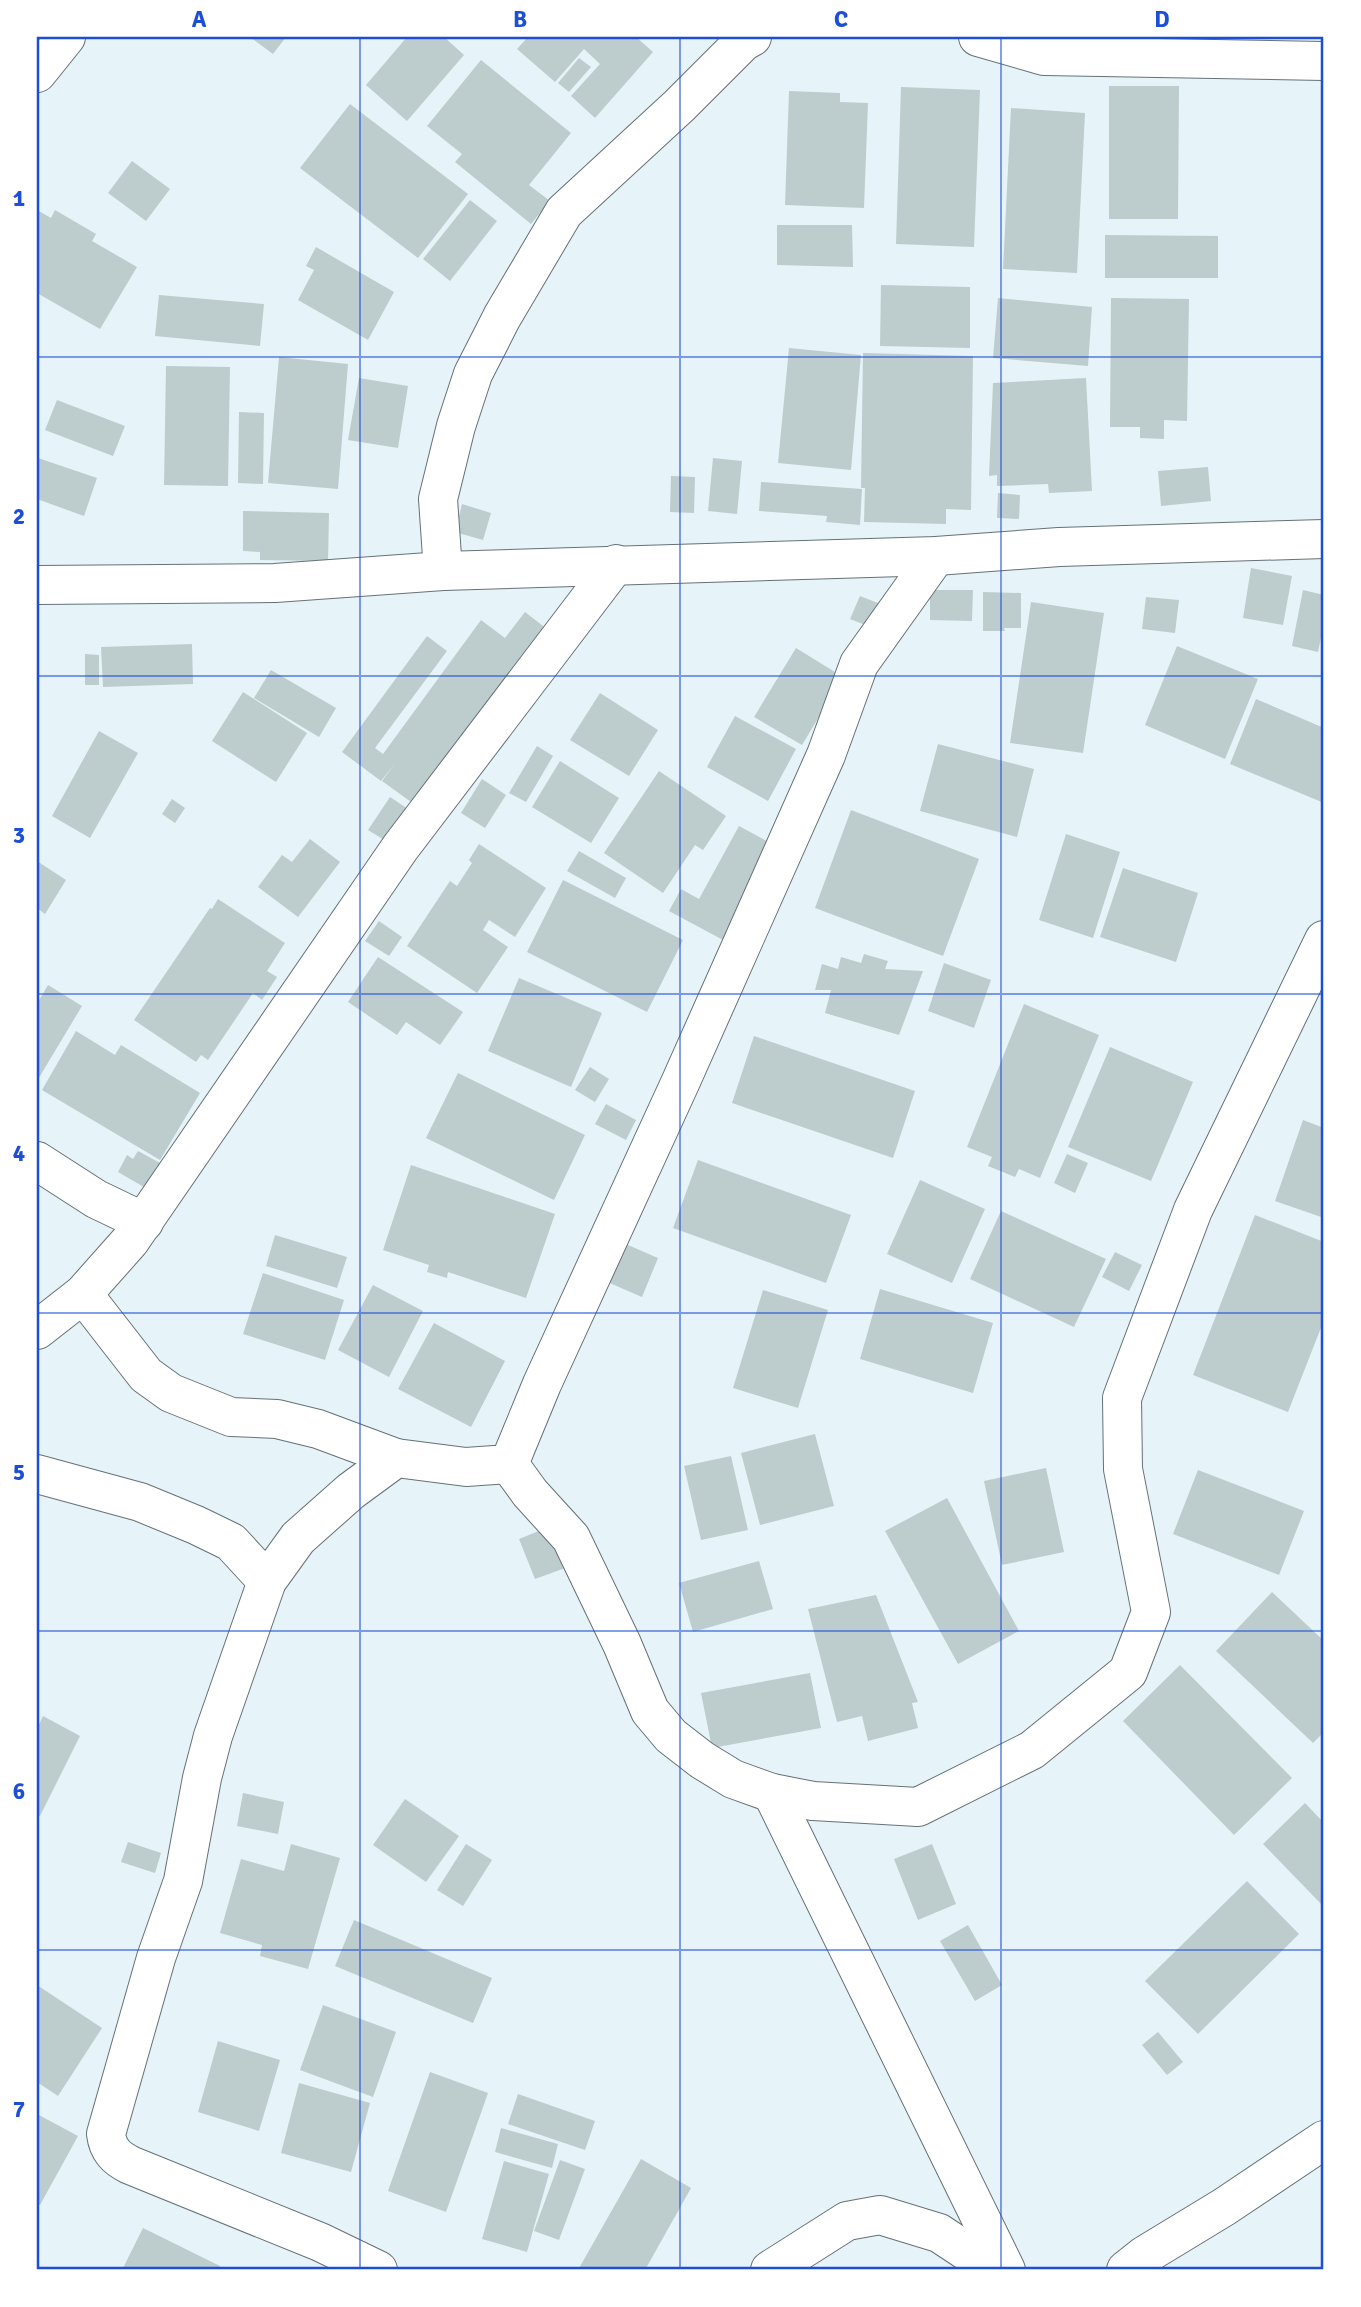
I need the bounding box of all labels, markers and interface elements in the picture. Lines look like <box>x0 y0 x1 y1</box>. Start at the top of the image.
text: A <box>192 5 207 34</box>
text: B <box>513 5 527 34</box>
text: C <box>834 5 848 34</box>
text: D <box>1154 5 1170 34</box>
text: 1 <box>13 184 25 213</box>
text: 2 <box>13 502 25 531</box>
text: 3 <box>13 821 25 850</box>
text: 4 <box>13 1139 25 1168</box>
text: 5 <box>13 1458 25 1487</box>
text: 6 <box>13 1777 25 1806</box>
text: 7 <box>13 2095 25 2124</box>

